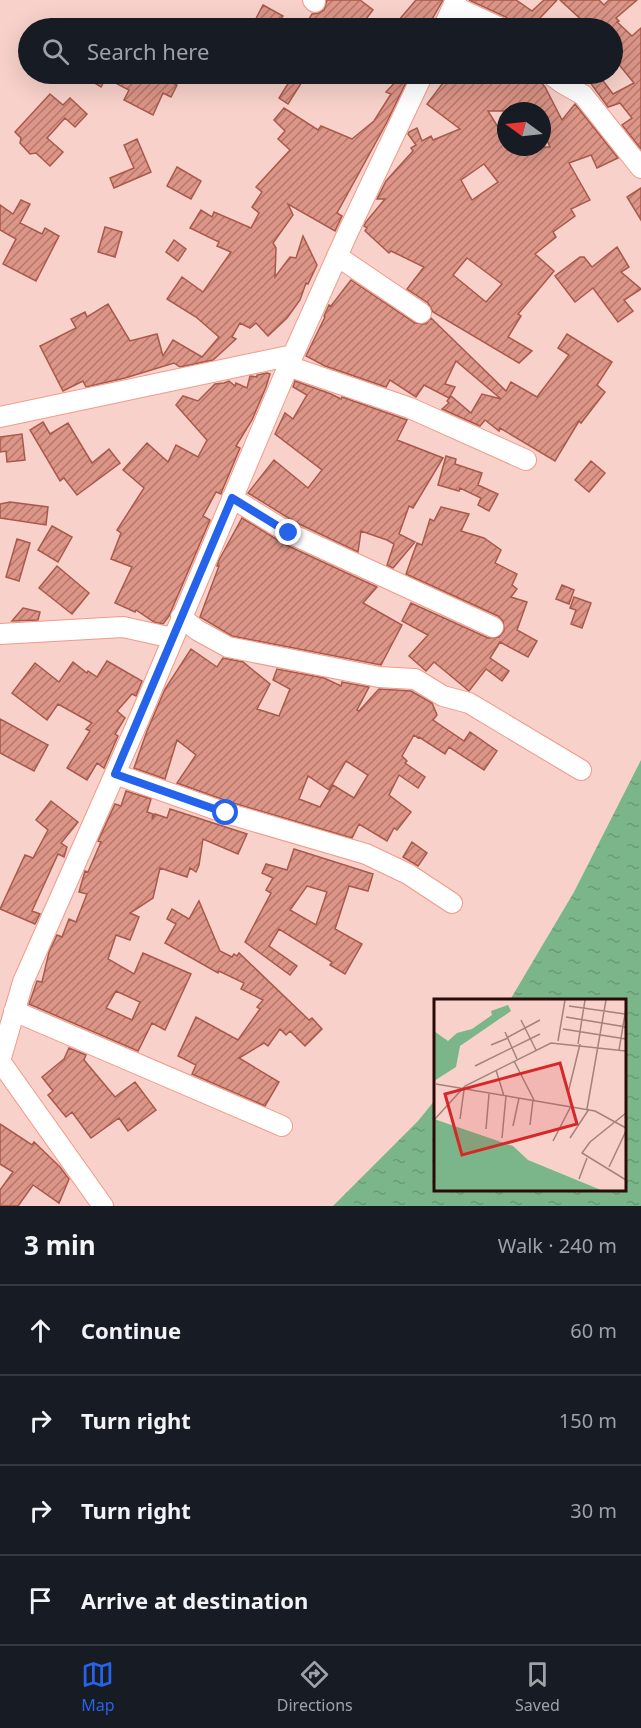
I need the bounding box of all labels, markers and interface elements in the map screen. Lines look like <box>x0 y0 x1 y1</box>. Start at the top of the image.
search box <box>18 18 623 84</box>
icon: search <box>39 35 72 68</box>
text: Search here <box>87 36 209 66</box>
north arrow <box>497 102 551 156</box>
route end <box>275 519 301 545</box>
route start <box>212 799 238 825</box>
inset map <box>434 999 626 1191</box>
text: 3 min <box>24 1227 96 1263</box>
text: Walk · 240 m <box>498 1232 617 1259</box>
icon: ahead <box>24 1314 57 1347</box>
text: Continue <box>81 1315 181 1345</box>
text: 60 m <box>570 1317 617 1344</box>
icon: right <box>24 1404 57 1437</box>
text: Turn right <box>81 1405 191 1435</box>
text: 150 m <box>559 1407 617 1434</box>
icon: right <box>24 1494 57 1527</box>
text: Turn right <box>81 1495 191 1525</box>
text: 30 m <box>570 1497 617 1524</box>
icon: arrive <box>24 1584 57 1617</box>
text: Arrive at destination <box>81 1585 308 1615</box>
tab: Map <box>81 1658 114 1716</box>
tab: Directions <box>277 1658 353 1716</box>
tab: Saved <box>515 1658 560 1716</box>

